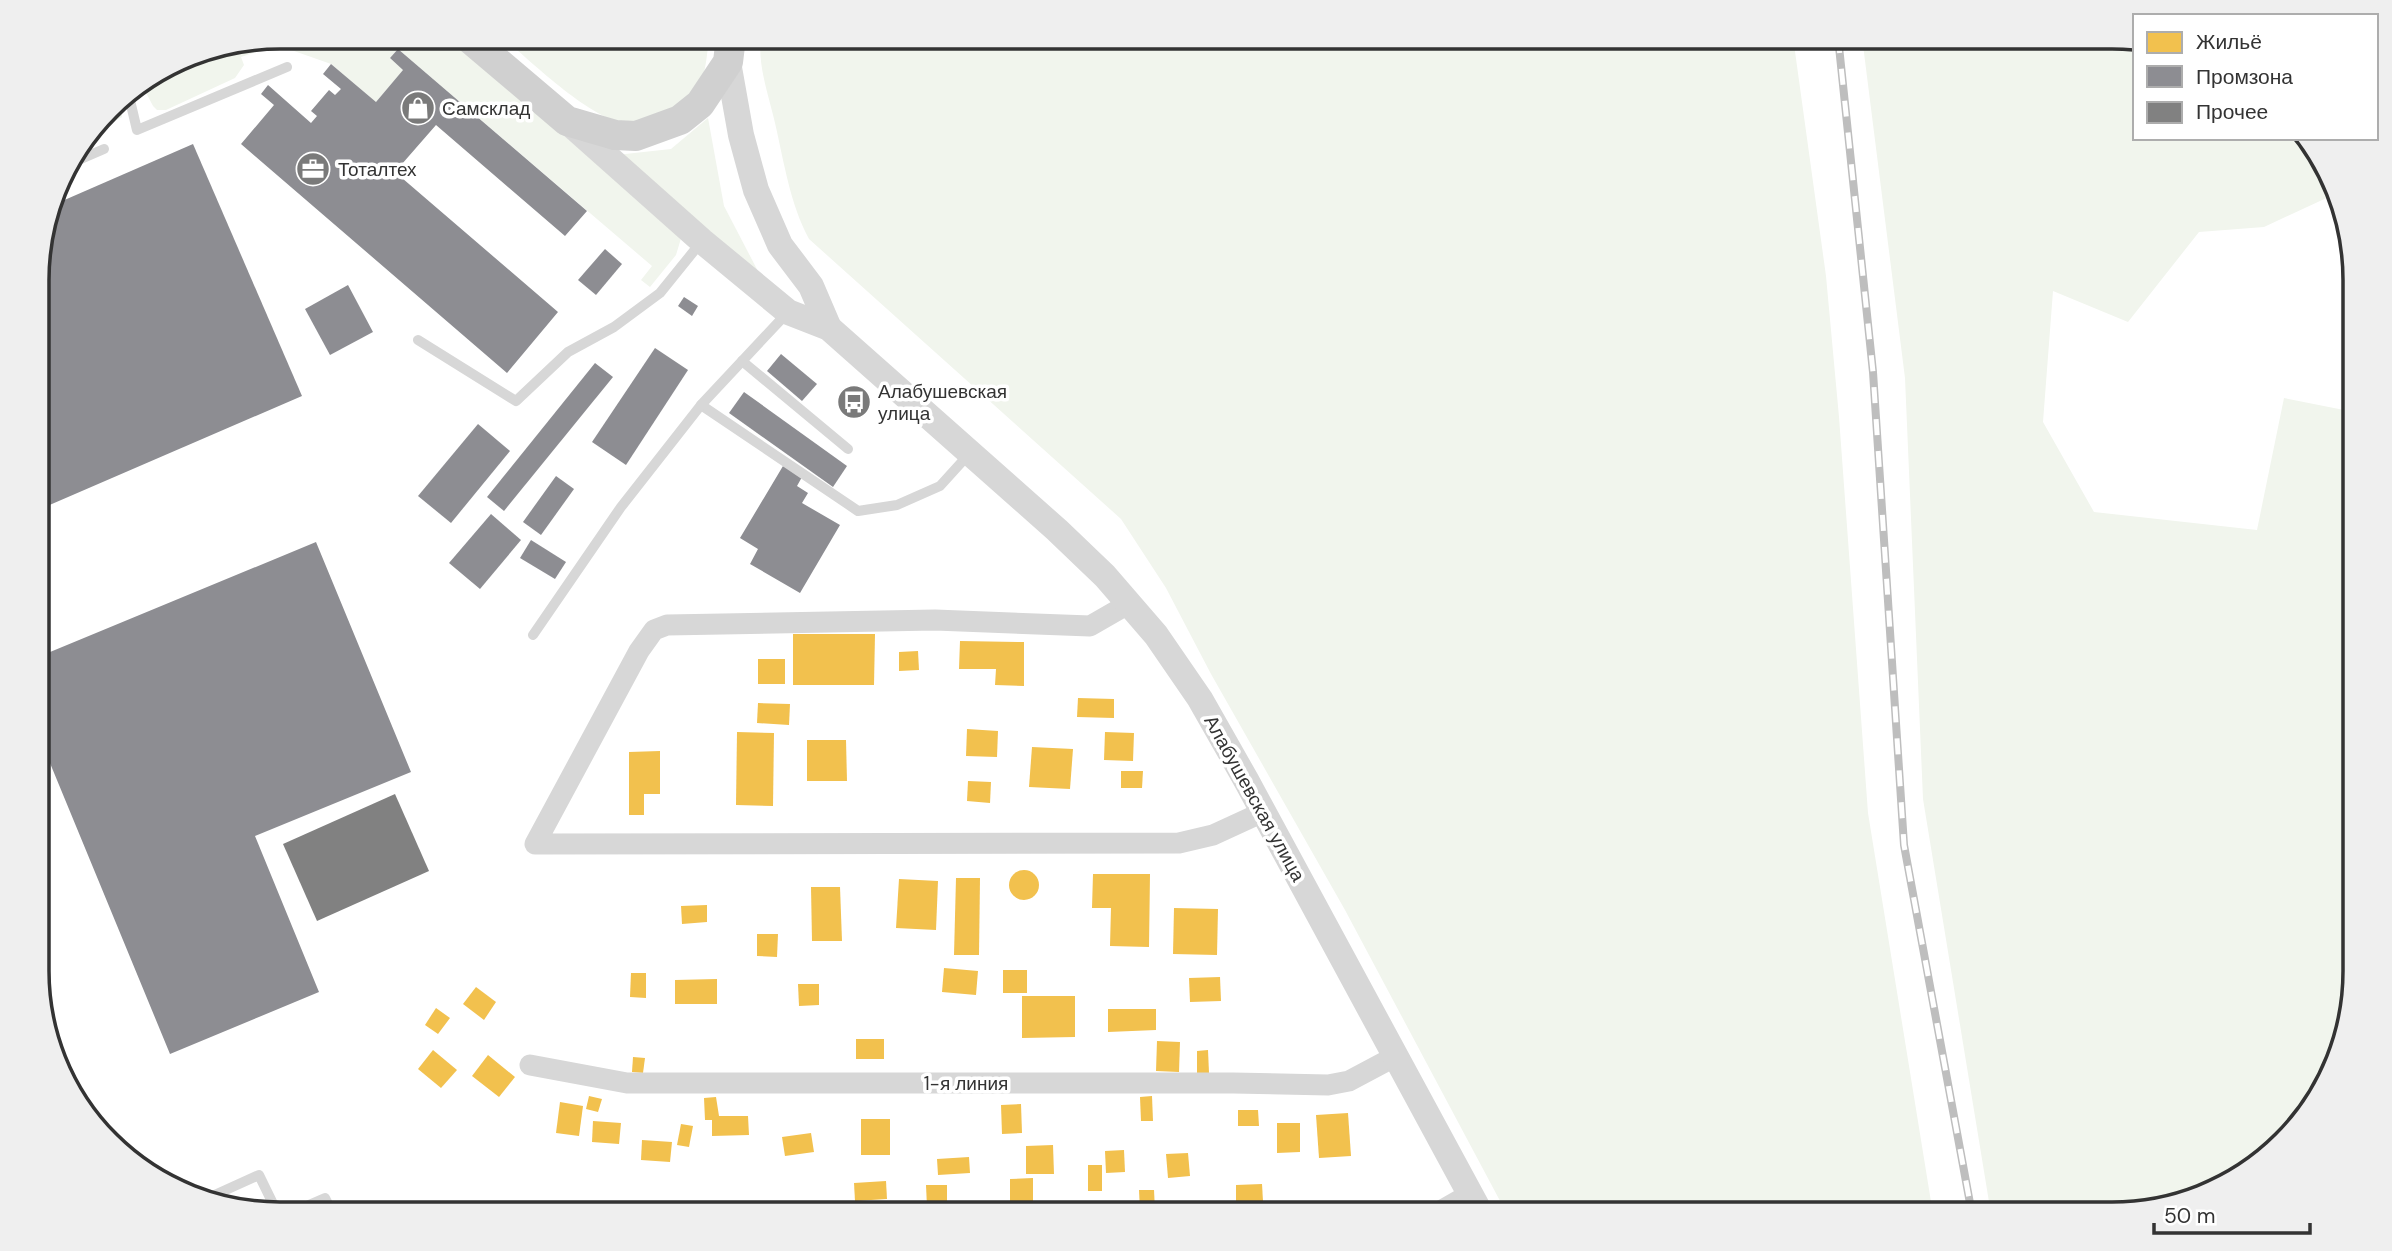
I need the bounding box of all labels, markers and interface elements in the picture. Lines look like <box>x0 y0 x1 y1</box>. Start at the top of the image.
legend <box>2133 14 2378 140</box>
text: Жильё <box>2196 28 2262 56</box>
text: Промзона <box>2196 63 2293 91</box>
shop icon: Самсклад <box>399 89 437 127</box>
place label: Самсклад <box>442 96 530 121</box>
text: Прочее <box>2196 98 2268 126</box>
office icon: Тоталтех <box>294 150 332 188</box>
place label: Тоталтех <box>338 157 417 182</box>
place label: Алабушевская улица <box>878 379 1007 426</box>
bus stop icon: Алабушевская улица <box>835 383 873 421</box>
street label: Алабушевская улица <box>1198 711 1311 886</box>
street label: 1-я линия <box>924 1071 1008 1096</box>
scale bar <box>2154 1192 2310 1236</box>
text: 50 m <box>2164 1202 2215 1230</box>

